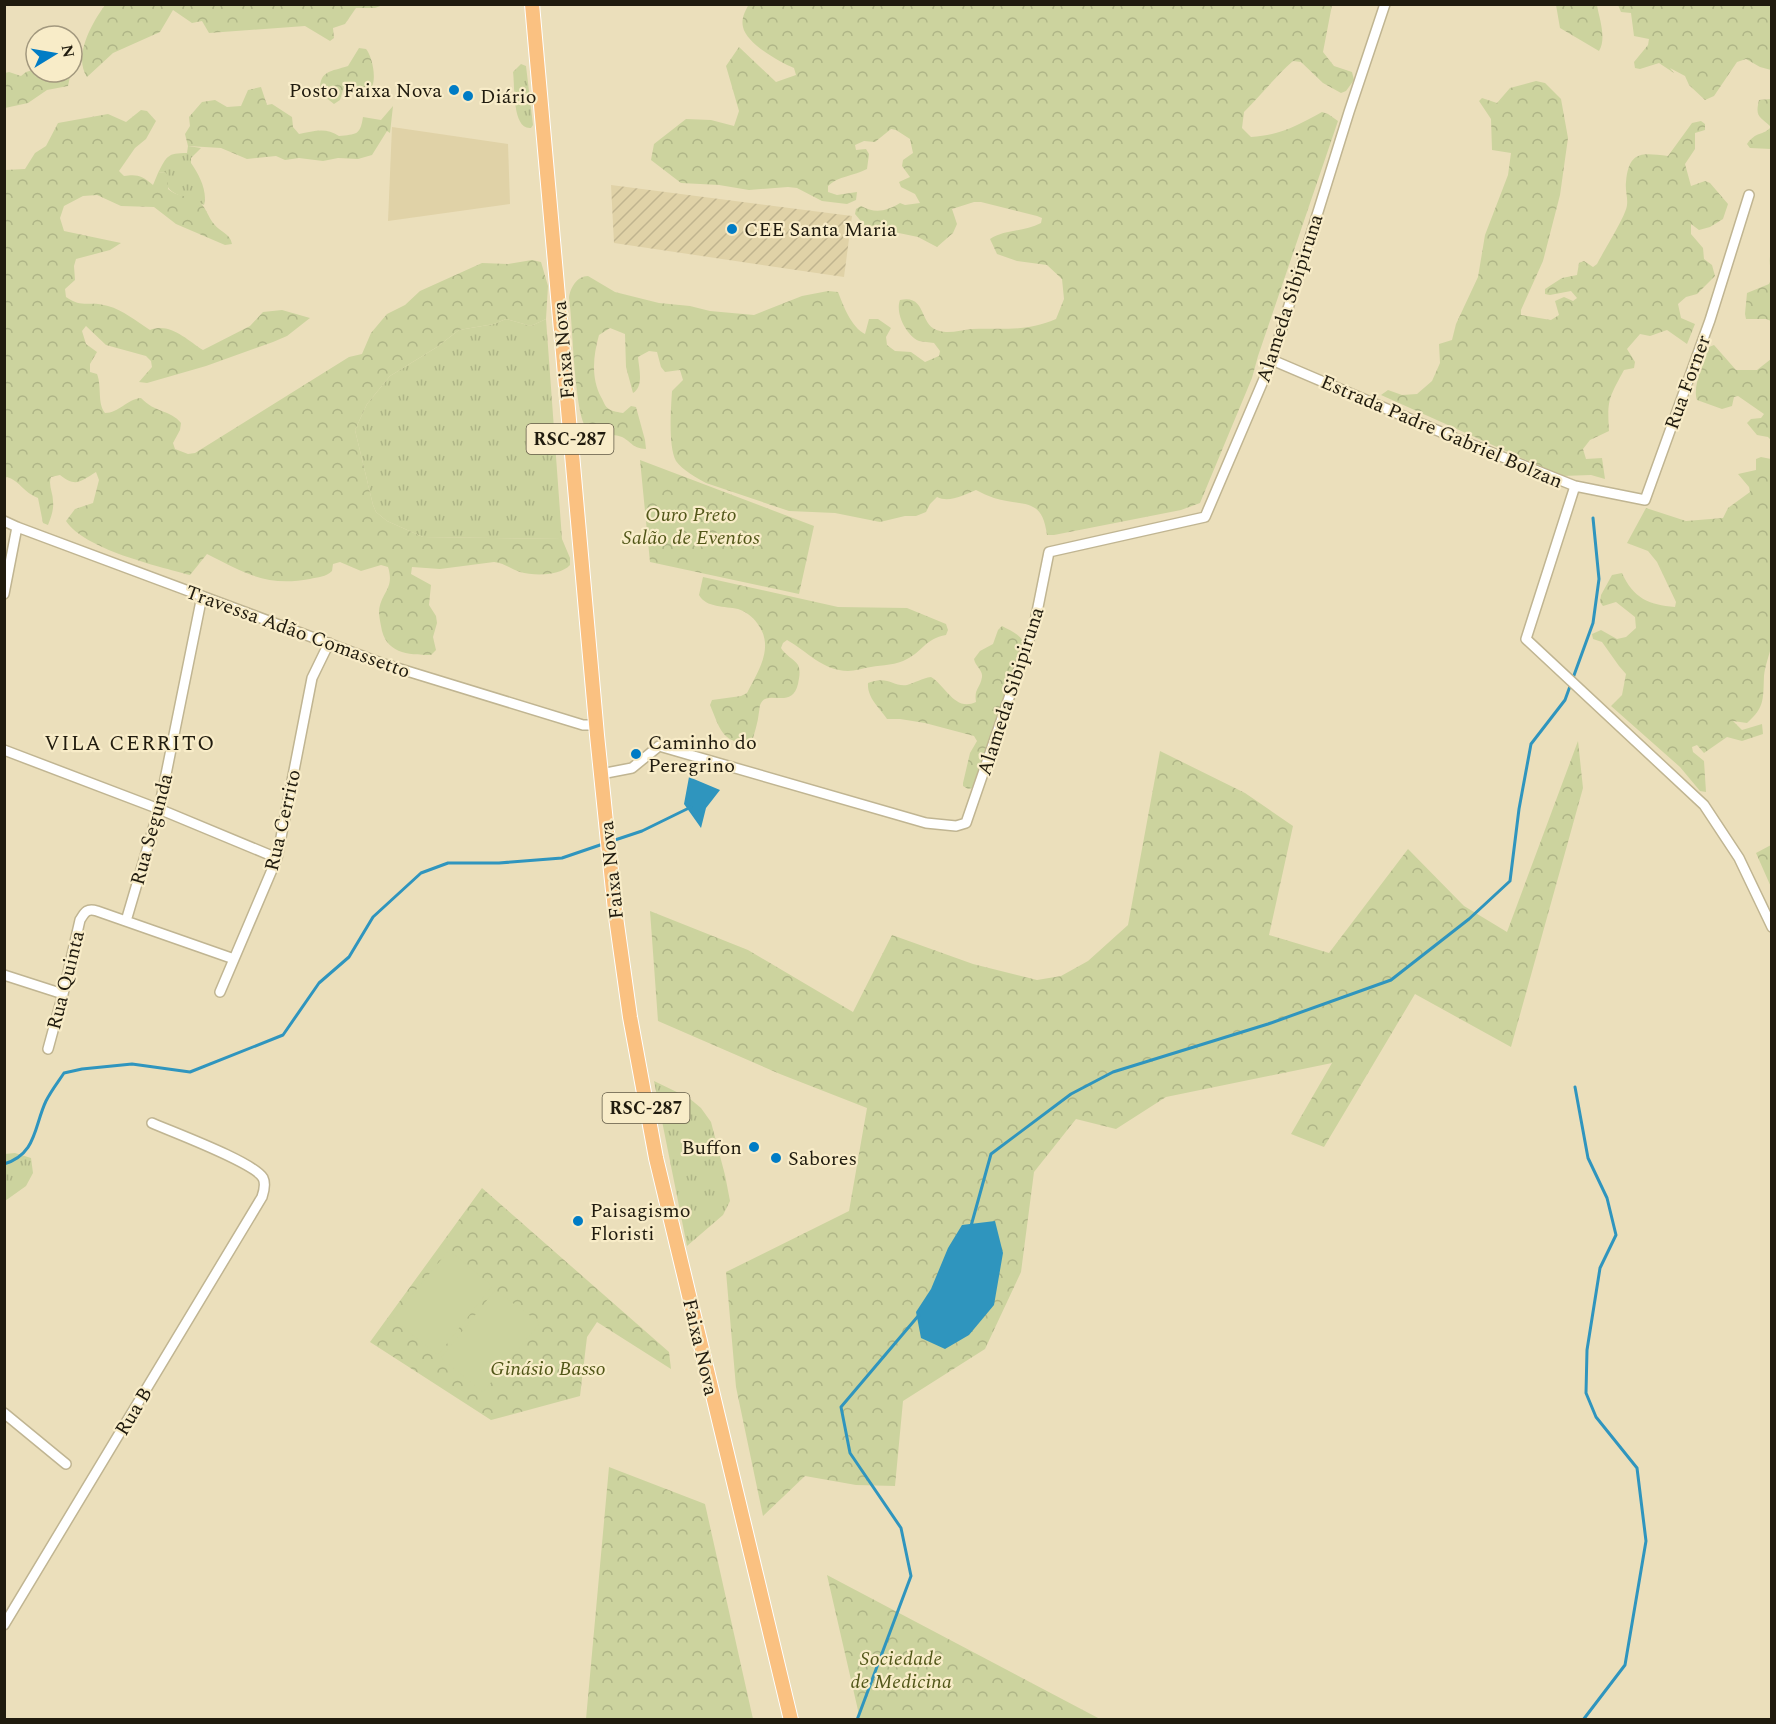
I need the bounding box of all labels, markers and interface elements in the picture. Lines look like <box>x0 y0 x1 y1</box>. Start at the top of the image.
north arrow <box>24 24 84 84</box>
text: N <box>55 43 81 60</box>
place label: Posto Faixa Nova <box>289 76 442 106</box>
place label: Diário <box>480 82 537 112</box>
marker: Posto Faixa Nova <box>447 83 461 97</box>
marker: Diário <box>461 89 475 103</box>
street label: Alameda Sibipiruna <box>1249 210 1331 387</box>
place label: CEE Santa Maria <box>744 215 897 245</box>
marker: CEE Santa Maria <box>725 222 739 236</box>
street label: Faixa Nova <box>545 299 583 400</box>
street label: Rua Forner <box>1657 331 1719 434</box>
street label: Estrada Padre Gabriel Bolzan <box>1316 367 1567 497</box>
road number: RSC-287 <box>526 424 614 454</box>
park label: Ouro Preto Salão de Eventos <box>622 500 760 553</box>
street label: Travessa Adão Comassetto <box>181 577 414 687</box>
street label: Alameda Sibipiruna <box>970 603 1052 780</box>
district label: VILA CERRITO <box>44 728 216 760</box>
place label: Caminho do Peregrino <box>648 728 757 781</box>
marker: Caminho do Peregrino <box>629 747 643 761</box>
street label: Rua Cerrito <box>257 766 309 874</box>
street label: Rua Segunda <box>123 770 181 889</box>
street label: Faixa Nova <box>592 819 632 921</box>
street label: Rua Quinta <box>39 927 93 1033</box>
road number: RSC-287 <box>602 1093 690 1123</box>
place label: Buffon <box>682 1133 742 1163</box>
marker: Buffon <box>747 1140 761 1154</box>
place label: Sabores <box>788 1144 857 1174</box>
marker: Sabores <box>769 1151 783 1165</box>
place label: Paisagismo Floristi <box>590 1196 691 1249</box>
marker: Paisagismo Floristi <box>571 1214 585 1228</box>
street label: Faixa Nova <box>674 1296 726 1399</box>
park label: Ginásio Basso <box>490 1354 606 1384</box>
street label: Rua B <box>108 1381 160 1442</box>
park label: Sociedade de Medicina <box>850 1644 952 1697</box>

